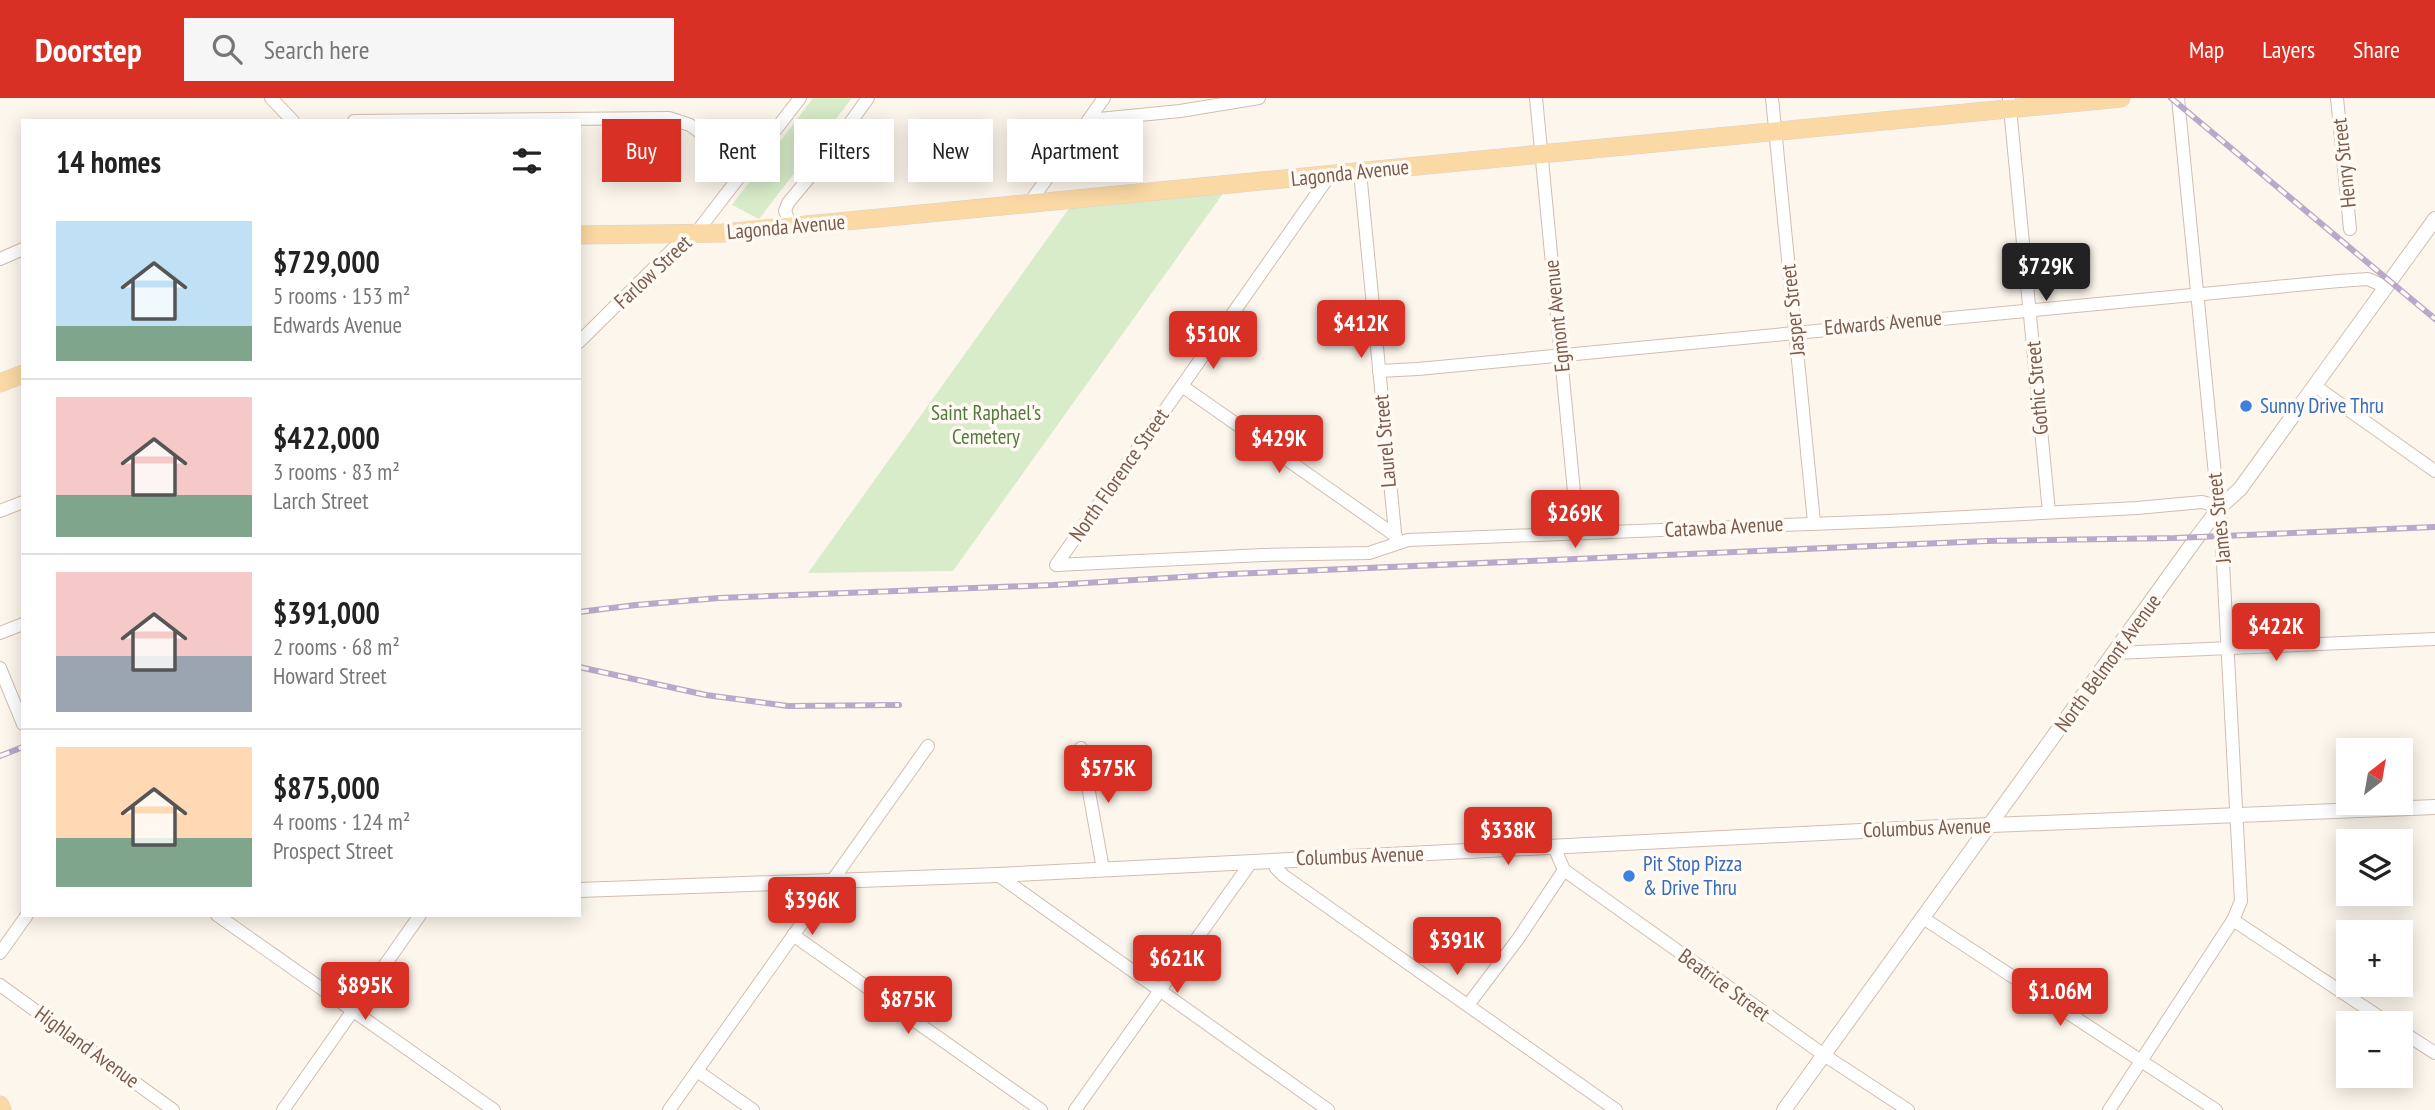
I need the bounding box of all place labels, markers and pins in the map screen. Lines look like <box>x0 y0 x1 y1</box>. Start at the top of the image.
pin: $729K <box>1997 244 2095 303</box>
pin: $412K <box>1312 300 1410 360</box>
pin: $510K <box>1164 312 1262 371</box>
place label: Sunny Drive Thru <box>2260 392 2384 419</box>
marker: Sunny Drive Thru <box>2238 398 2254 414</box>
pin: $429K <box>1230 416 1328 475</box>
pin: $269K <box>1526 490 1624 550</box>
pin: $422K <box>2227 603 2325 663</box>
pin: $575K <box>1059 746 1157 805</box>
pin: $338K <box>1459 808 1557 867</box>
place label: Pit Stop Pizza & Drive Thru <box>1643 850 1742 901</box>
marker: Pit Stop Pizza & Drive Thru <box>1621 868 1637 884</box>
pin: $396K <box>763 878 861 937</box>
pin: $391K <box>1408 918 1506 977</box>
pin: $621K <box>1128 936 1226 995</box>
pin: $895K <box>316 962 414 1022</box>
pin: $1.06M <box>2003 968 2117 1028</box>
pin: $875K <box>859 976 957 1036</box>

